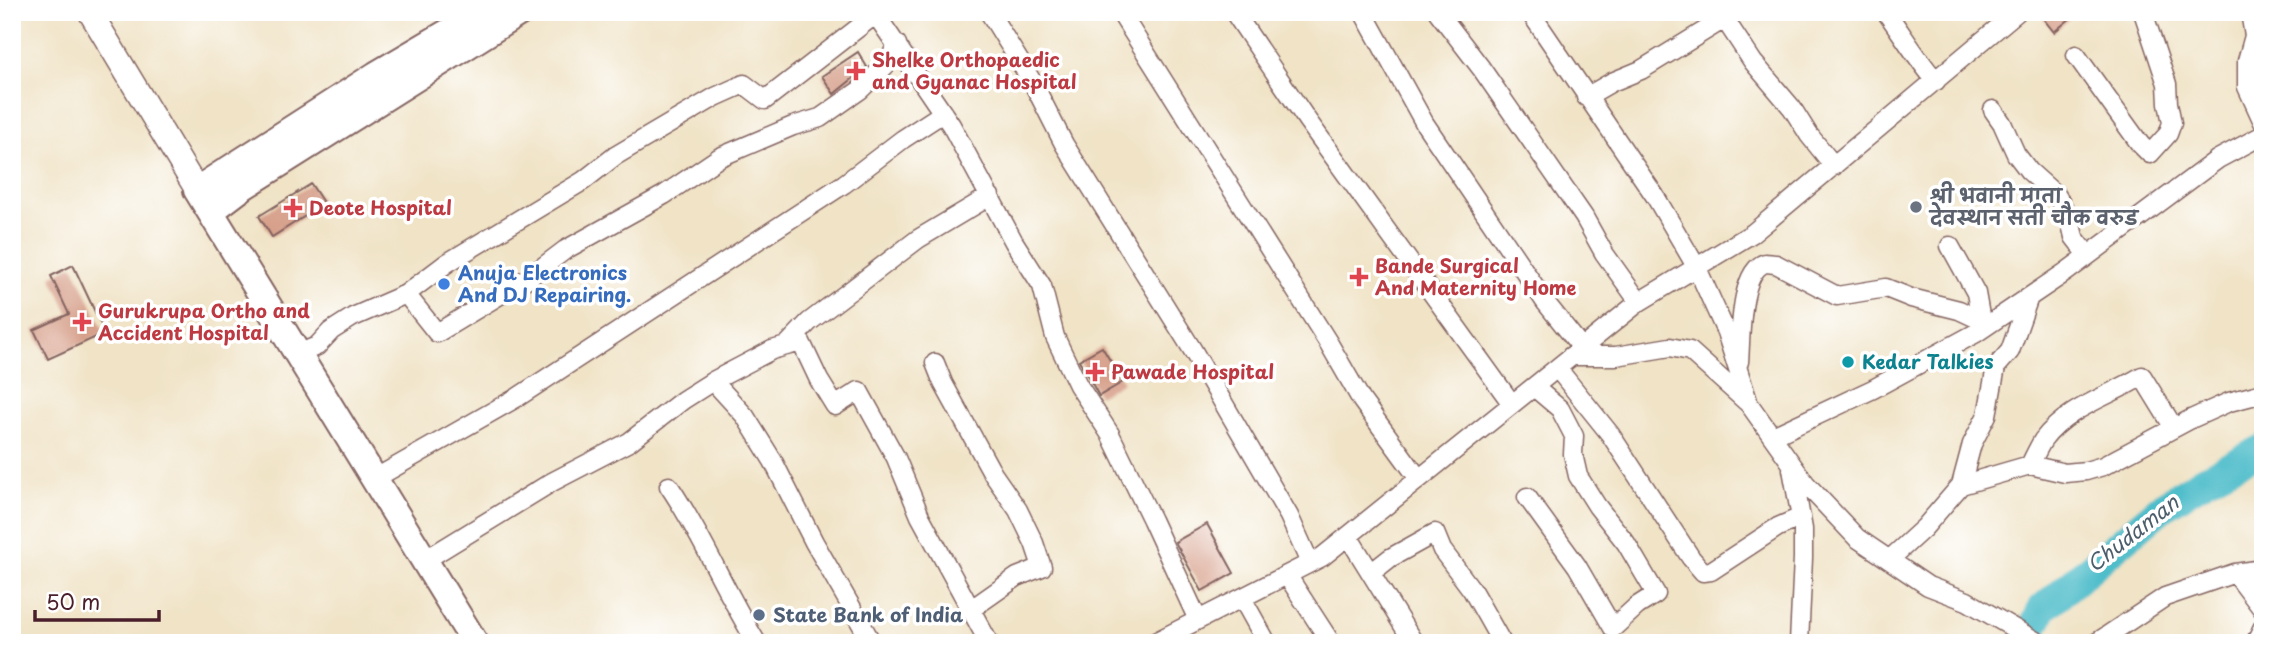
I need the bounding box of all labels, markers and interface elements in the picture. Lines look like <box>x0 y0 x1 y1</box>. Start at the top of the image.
place label: Shelke Orthopaedic and Gyanac Hospital <box>872 45 1077 95</box>
marker: Shelke Orthopaedic and Gyanac Hospital <box>846 61 866 81</box>
place label: श्री भवानी माता देवस्थान सती चौक वरुड <box>1928 181 2140 231</box>
place label: Deote Hospital <box>309 193 452 221</box>
marker: Deote Hospital <box>283 198 303 218</box>
marker: श्री भवानी माता देवस्थान सती चौक वरुड <box>1908 199 1924 215</box>
place label: Bande Surgical And Maternity Home <box>1375 251 1577 301</box>
place label: Anuja Electronics And DJ Repairing. <box>458 258 631 308</box>
marker: Bande Surgical And Maternity Home <box>1349 267 1369 287</box>
marker: Anuja Electronics And DJ Repairing. <box>436 276 452 292</box>
place label: Gurukrupa Ortho and Accident Hospital <box>97 296 310 346</box>
marker: Gurukrupa Ortho and Accident Hospital <box>72 312 92 332</box>
place label: Kedar Talkies <box>1862 347 1994 375</box>
marker: Kedar Talkies <box>1840 354 1856 370</box>
place label: Pawade Hospital <box>1111 357 1274 385</box>
marker: Pawade Hospital <box>1085 362 1105 382</box>
water label: Chudaman <box>2079 485 2186 579</box>
scale bar <box>35 578 159 622</box>
text: 50 m <box>46 585 100 617</box>
place label: State Bank of India <box>773 600 963 628</box>
marker: State Bank of India <box>751 607 767 623</box>

